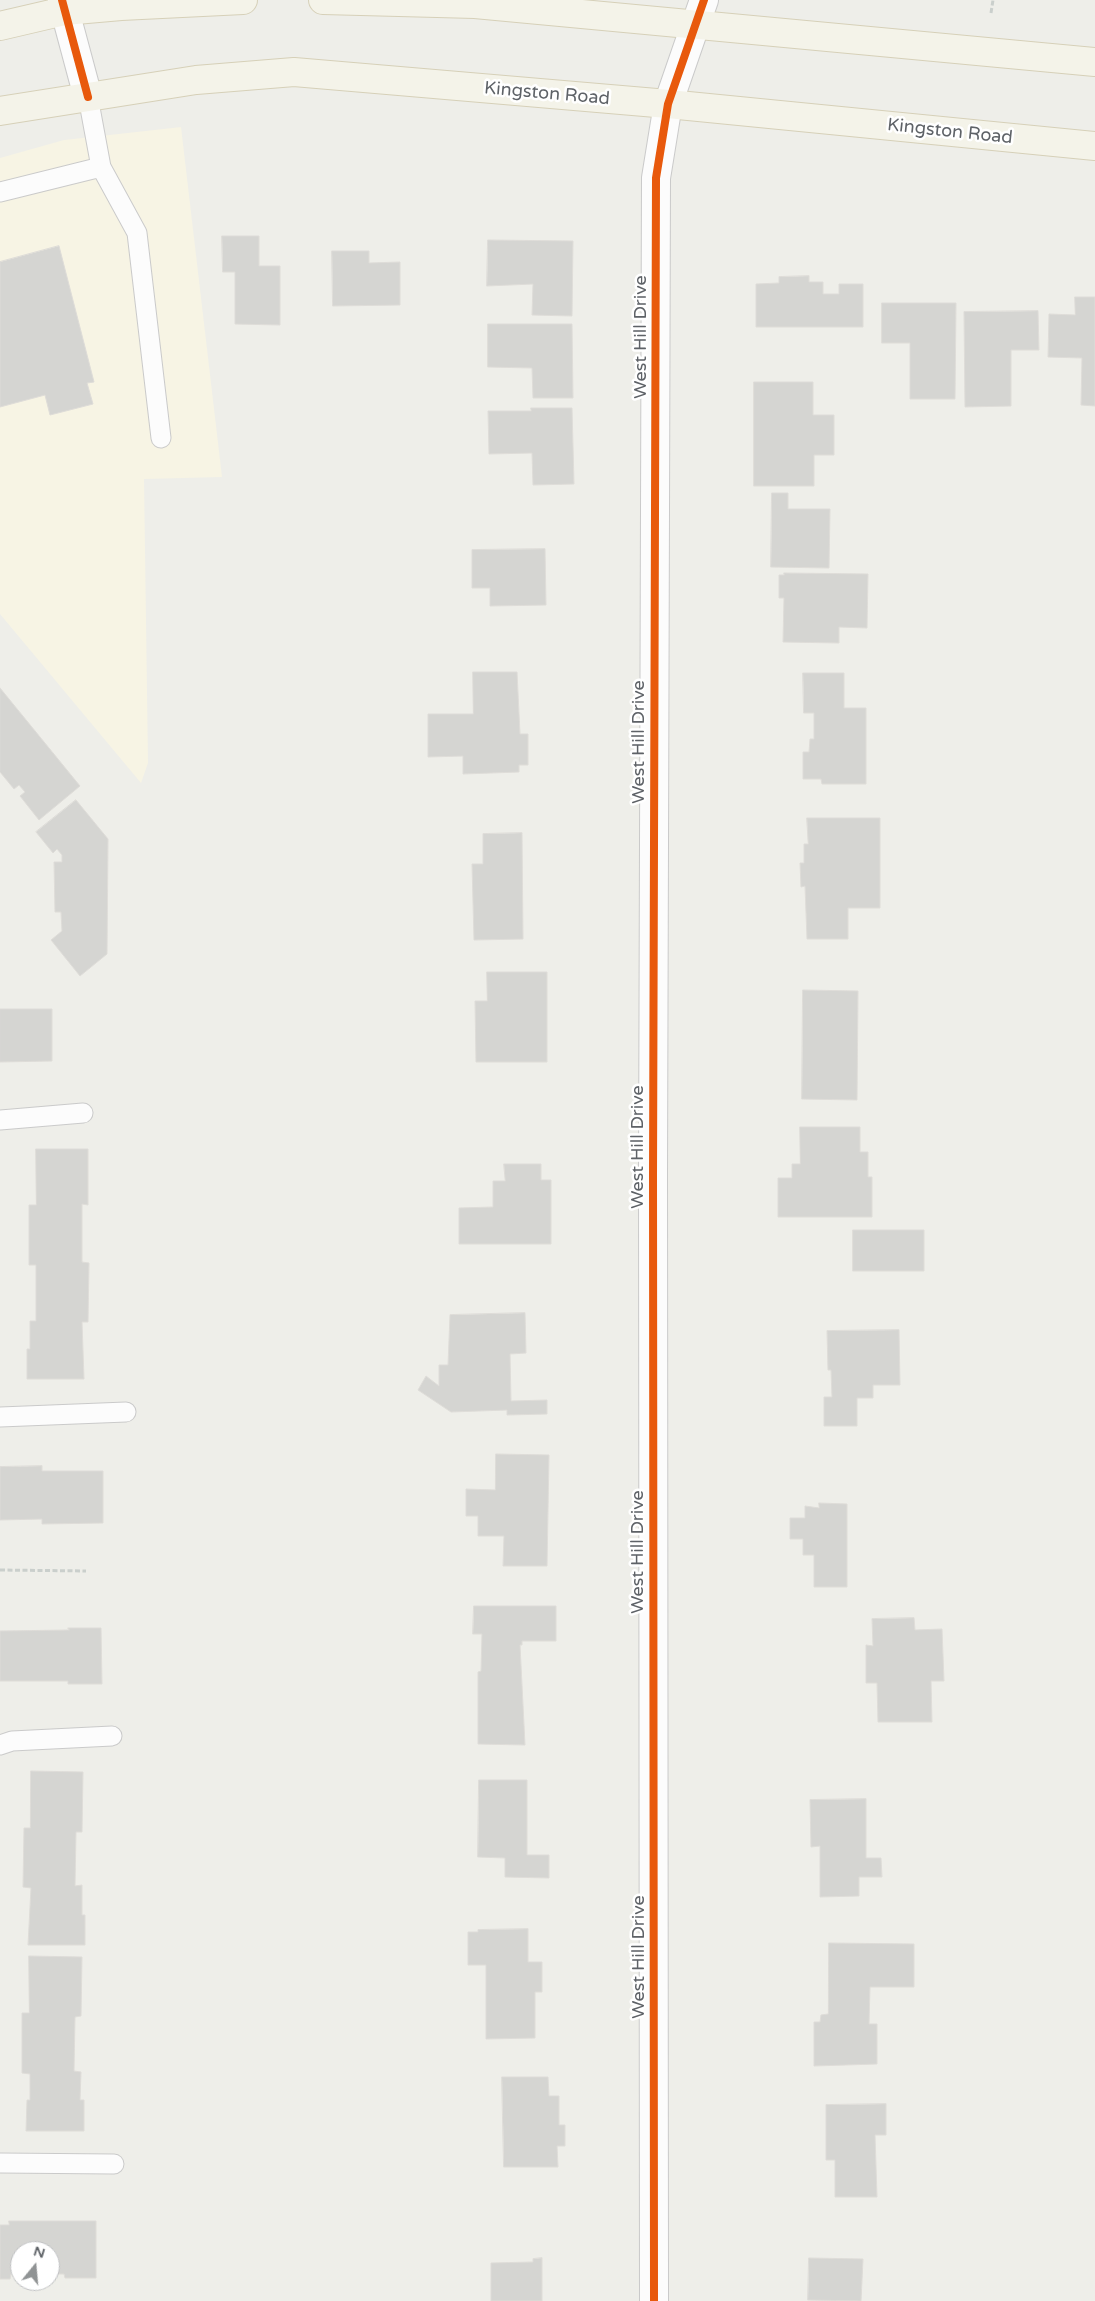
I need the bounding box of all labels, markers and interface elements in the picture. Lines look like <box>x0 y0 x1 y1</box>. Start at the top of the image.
street label: Kingston Road <box>483 78 611 110</box>
street label: Kingston Road <box>886 115 1014 149</box>
street label: West Hill Drive <box>630 275 652 399</box>
street label: West Hill Drive <box>628 680 650 804</box>
street label: West Hill Drive <box>627 1085 649 1209</box>
street label: West Hill Drive <box>627 1490 649 1614</box>
street label: West Hill Drive <box>628 1895 650 2019</box>
north arrow <box>10 2241 60 2291</box>
text: N <box>31 2242 47 2262</box>

